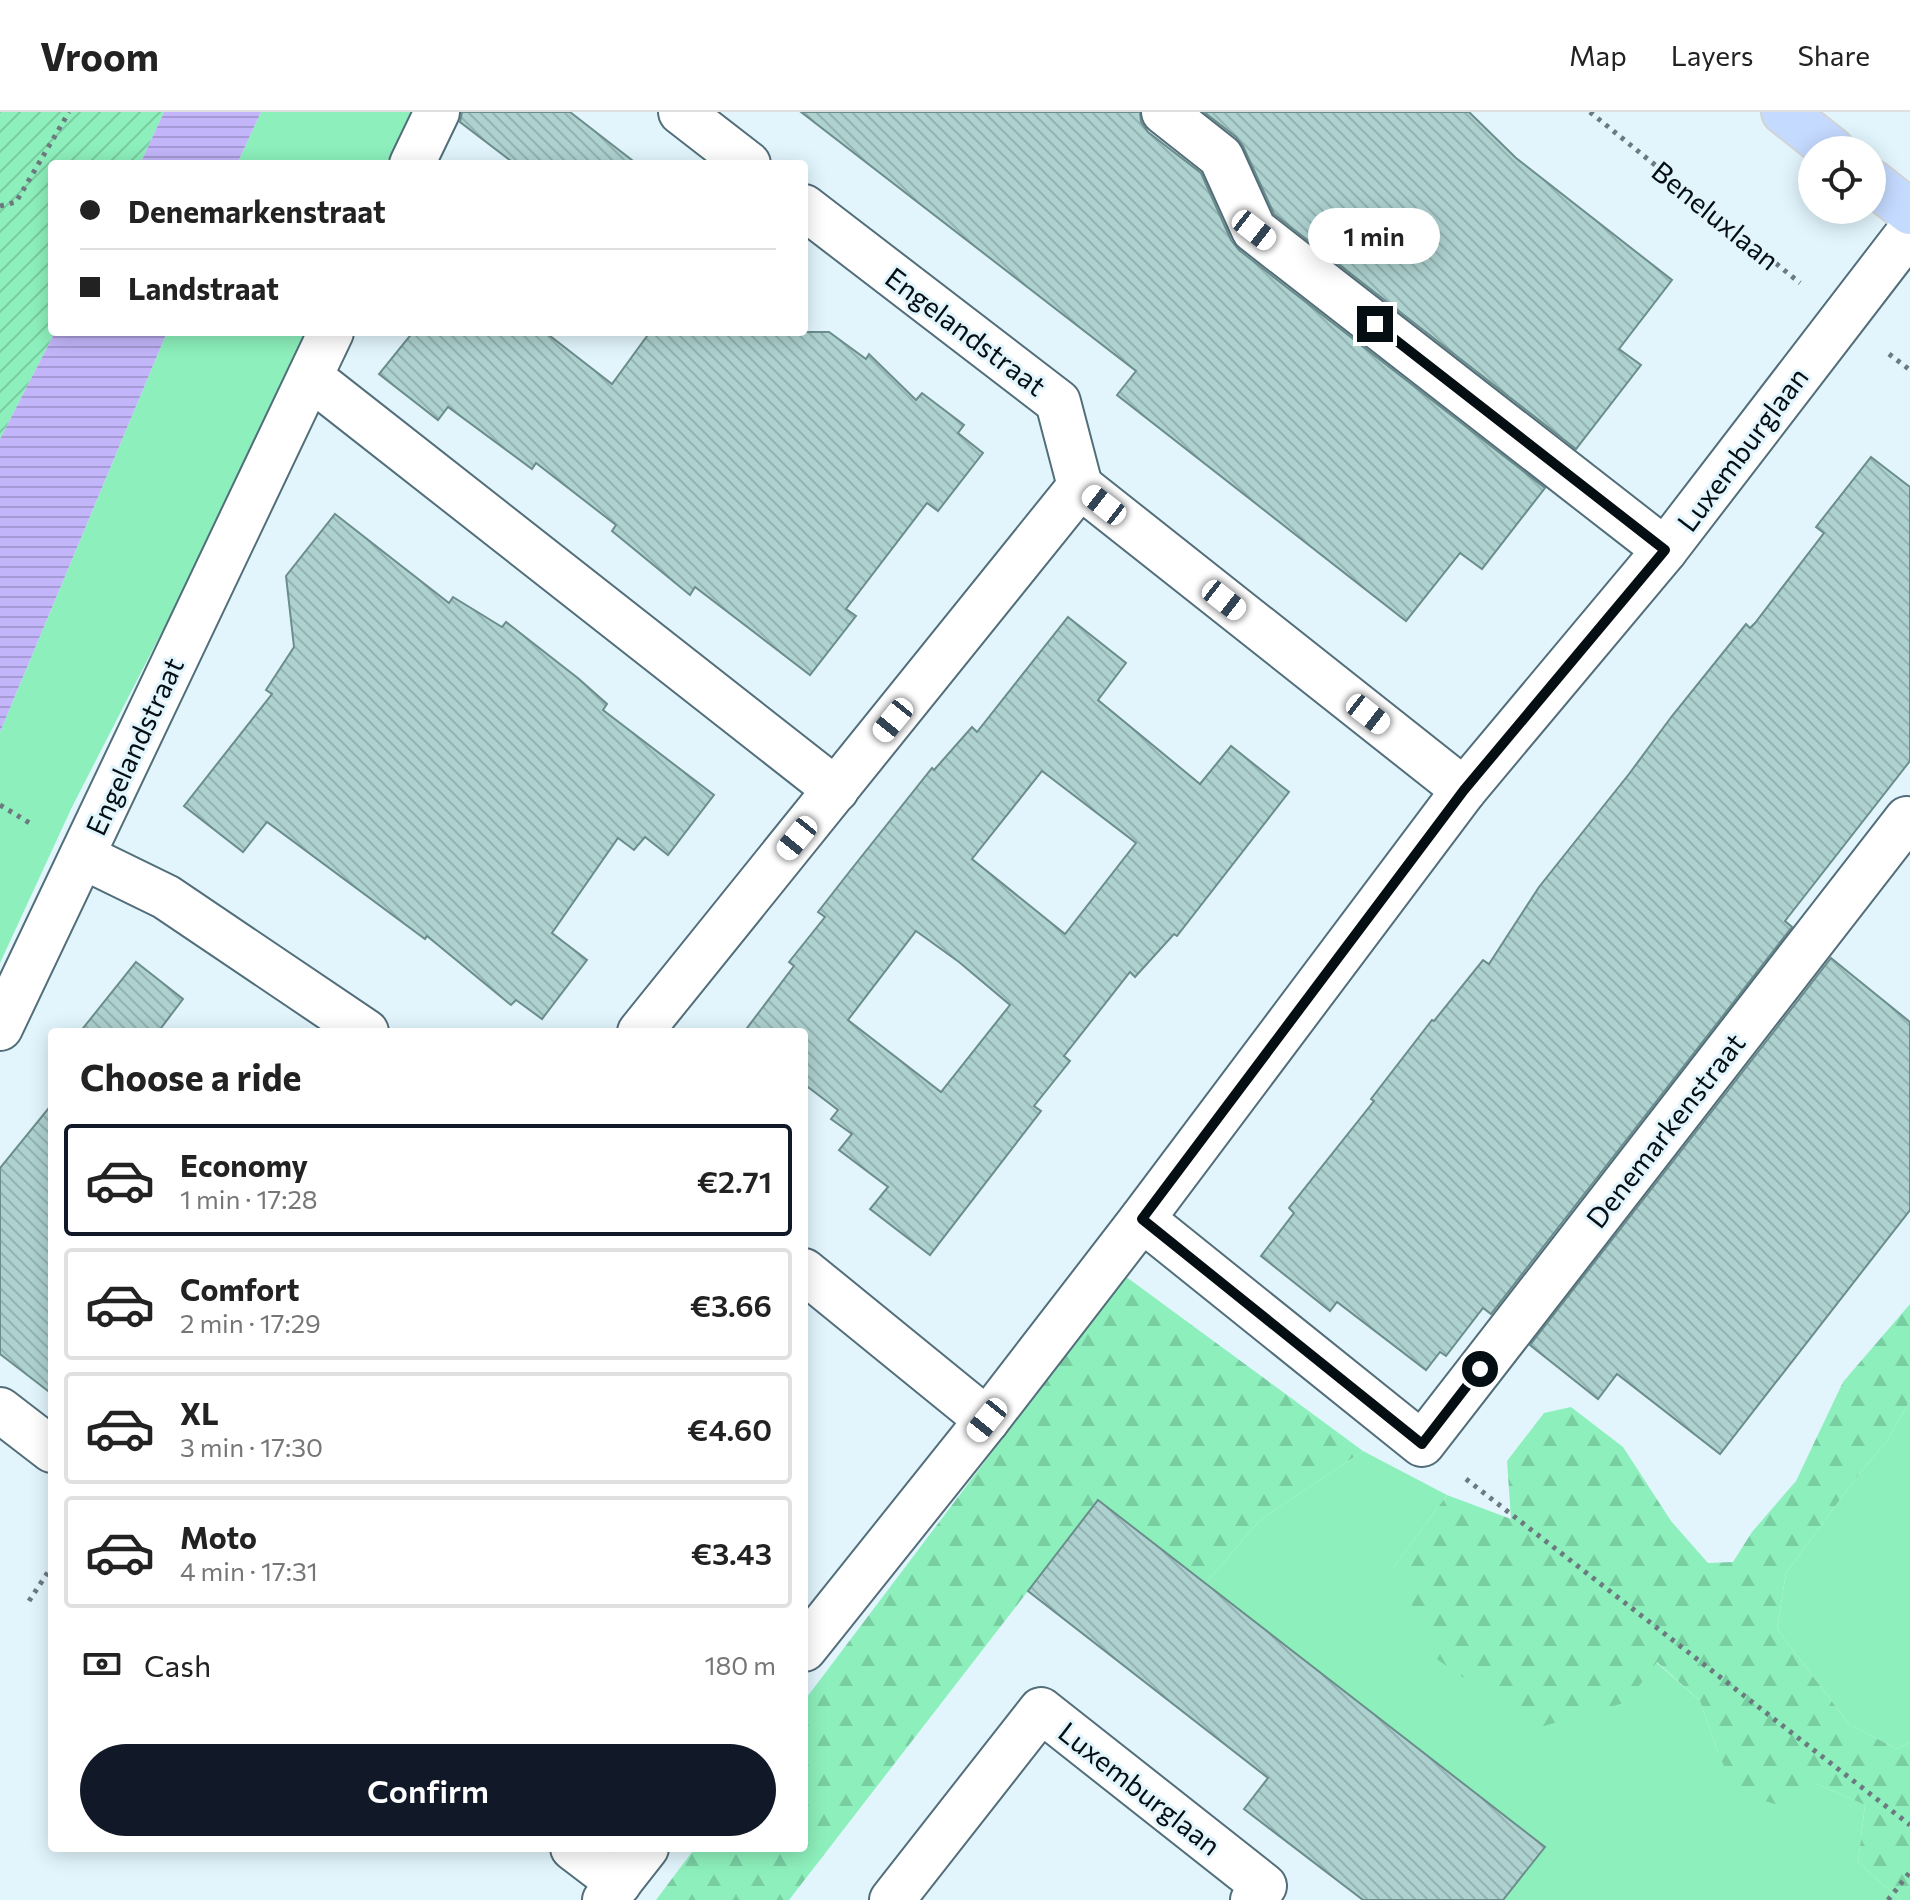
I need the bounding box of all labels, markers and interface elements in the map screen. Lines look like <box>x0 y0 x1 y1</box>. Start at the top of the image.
text: Vroom <box>40 32 159 79</box>
text: Map <box>1569 38 1627 72</box>
text: Layers <box>1671 38 1753 72</box>
text: Share <box>1797 38 1870 72</box>
map controls <box>1798 136 1886 224</box>
button: locate <box>1798 136 1886 224</box>
street label: Beneluxlaan <box>1646 153 1786 277</box>
text: Denemarkenstraat <box>128 192 386 229</box>
car <box>1228 206 1280 254</box>
callout: 1 min <box>1309 208 1441 264</box>
text: 1 min <box>1343 220 1405 251</box>
street label: Engelandstraat <box>879 260 1053 402</box>
text: Landstraat <box>128 269 279 306</box>
route end <box>1357 306 1393 342</box>
street label: Luxemburglaan <box>1669 360 1815 538</box>
car <box>1078 481 1130 529</box>
car <box>1198 576 1250 624</box>
street label: Engelandstraat <box>78 652 190 840</box>
car <box>1342 690 1394 738</box>
car <box>869 694 917 746</box>
car <box>773 812 821 864</box>
street label: Denemarkenstraat <box>1578 1026 1752 1234</box>
text: Choose a ride <box>80 1054 301 1098</box>
icon: car <box>84 1144 156 1216</box>
text: Economy <box>180 1146 308 1183</box>
text: €2.71 <box>697 1162 772 1199</box>
text: 1 min · 17:28 <box>180 1183 318 1214</box>
icon: car <box>84 1268 156 1340</box>
text: Comfort <box>180 1270 299 1307</box>
text: €3.66 <box>690 1286 772 1323</box>
text: 2 min · 17:29 <box>180 1307 321 1338</box>
route start <box>1462 1351 1498 1387</box>
icon: car <box>84 1392 156 1464</box>
text: XL <box>180 1394 219 1431</box>
car <box>963 1394 1011 1446</box>
text: €4.60 <box>687 1410 772 1447</box>
text: 3 min · 17:30 <box>180 1431 323 1462</box>
icon: car <box>84 1516 156 1588</box>
text: Moto <box>180 1518 257 1555</box>
text: €3.43 <box>691 1534 772 1571</box>
text: 4 min · 17:31 <box>180 1555 318 1586</box>
icon: cash <box>80 1642 124 1686</box>
text: Cash <box>144 1646 211 1683</box>
text: 180 m <box>704 1649 776 1680</box>
street label: Luxemburglaan <box>1052 1714 1228 1862</box>
button: Confirm <box>80 1744 776 1836</box>

